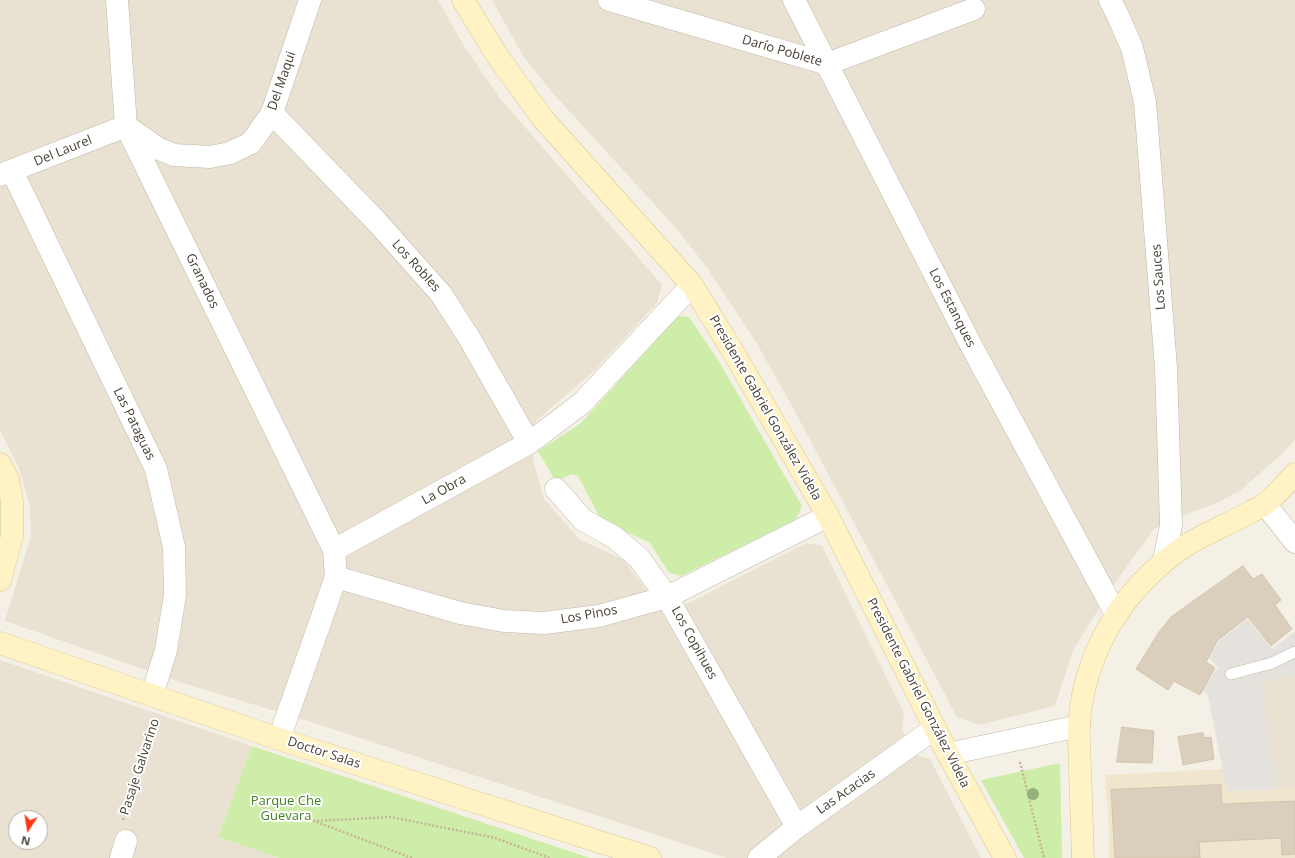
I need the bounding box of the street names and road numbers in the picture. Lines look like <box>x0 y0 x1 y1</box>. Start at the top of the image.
street label: Darío Poblete <box>740 32 824 70</box>
street label: Del Maqui <box>265 49 299 113</box>
street label: Del Laurel <box>32 132 94 170</box>
street label: Los Robles <box>389 237 443 295</box>
street label: Los Sauces <box>1149 243 1169 311</box>
street label: Granados <box>182 251 222 311</box>
street label: Los Estanques <box>925 266 979 350</box>
street label: Presidente Gabriel González Videla <box>705 313 825 503</box>
street label: Las Pataguas <box>110 385 158 463</box>
street label: La Obra <box>419 472 469 508</box>
street label: Presidente Gabriel González Videla <box>863 595 973 791</box>
street label: Los Pinos <box>559 602 619 628</box>
street label: Los Copihues <box>668 604 720 682</box>
street label: Pasaje Galvarino <box>117 717 163 817</box>
street label: Doctor Salas <box>286 734 362 772</box>
street label: Las Acacias <box>814 766 878 818</box>

